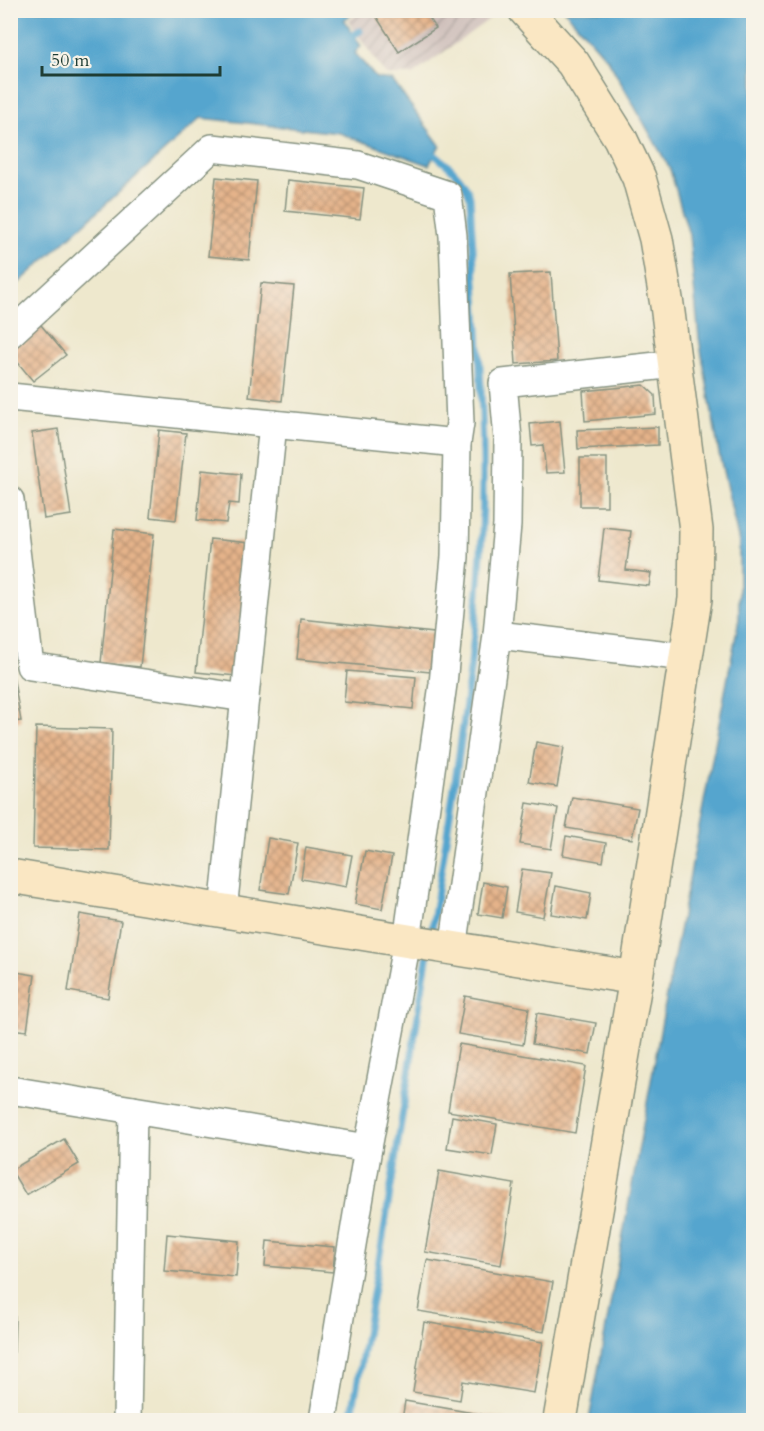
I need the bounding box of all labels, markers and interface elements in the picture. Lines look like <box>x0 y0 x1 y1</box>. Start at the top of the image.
scale bar <box>42 39 220 77</box>
text: 50 m <box>51 48 90 73</box>

